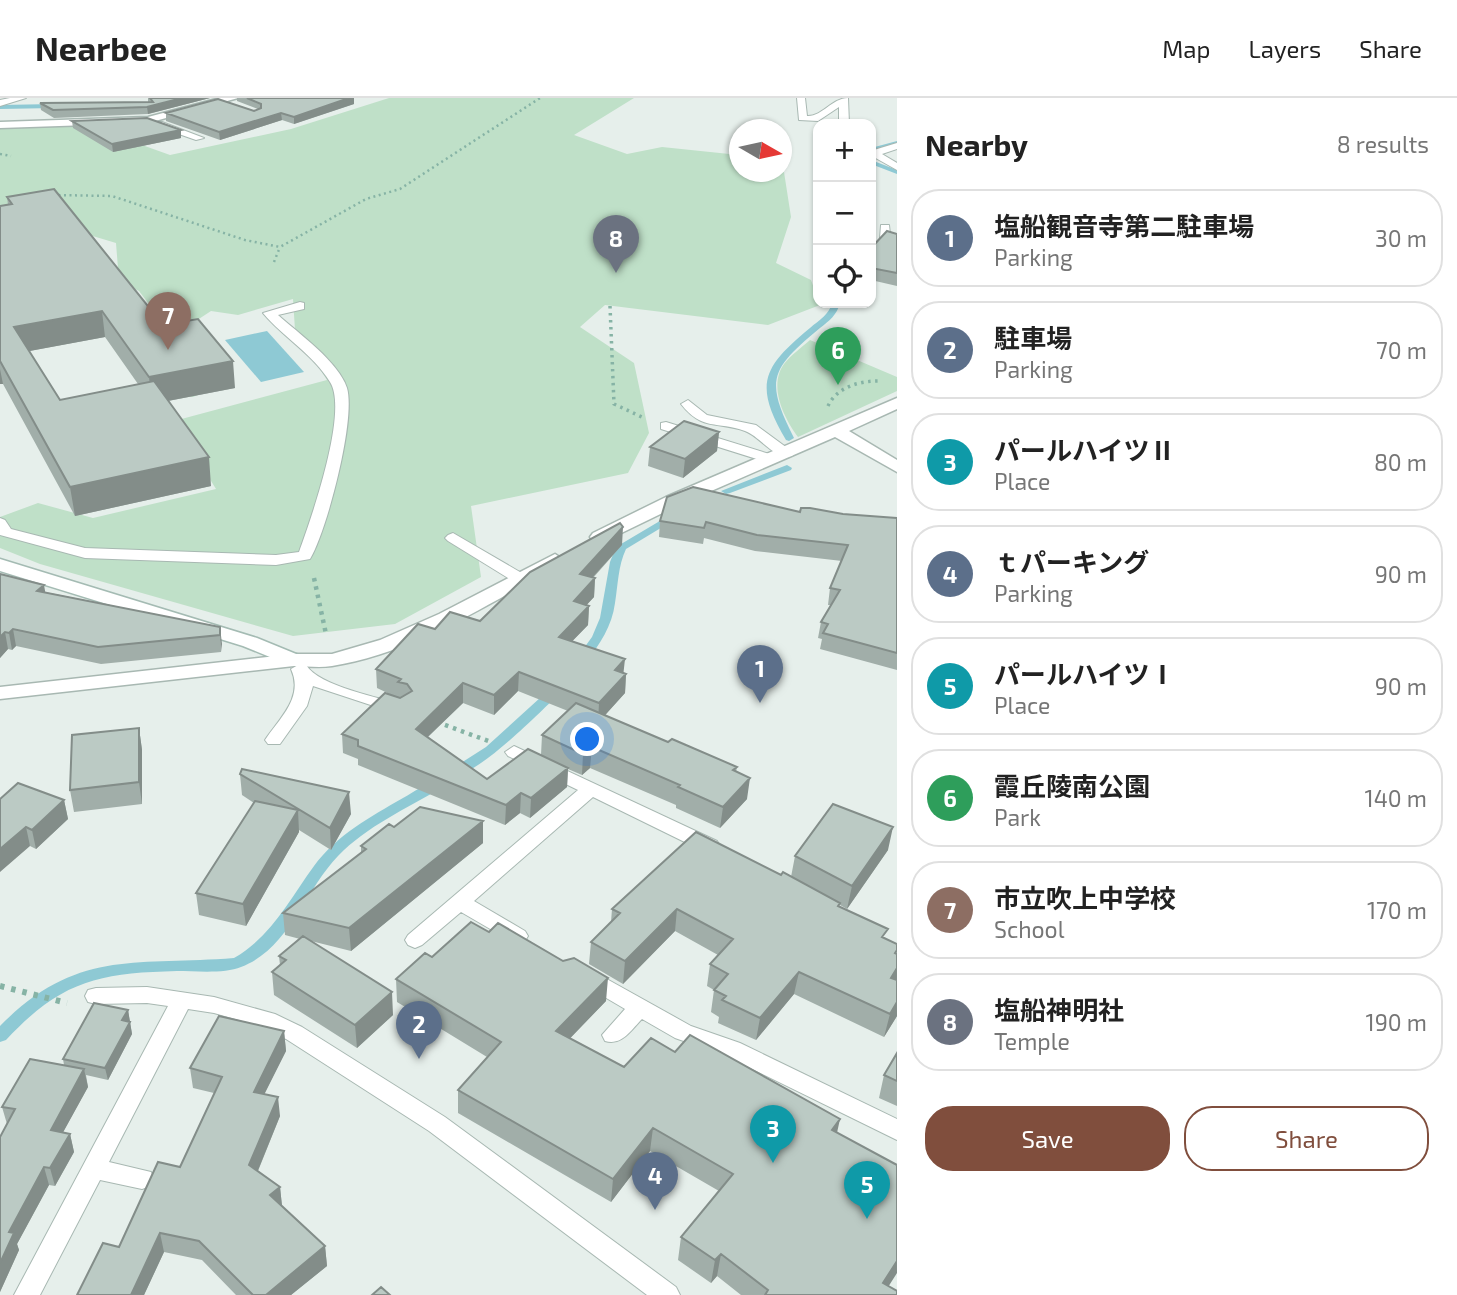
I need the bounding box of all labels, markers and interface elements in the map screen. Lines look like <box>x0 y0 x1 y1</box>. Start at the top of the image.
text: Nearbee <box>35 28 167 68</box>
text: Map <box>1162 34 1210 63</box>
text: Layers <box>1248 34 1321 63</box>
text: Share <box>1359 34 1422 63</box>
north arrow <box>729 119 792 182</box>
map controls <box>813 119 876 308</box>
button: + <box>813 119 876 182</box>
text: Nearby <box>925 126 1028 162</box>
text: 8 results <box>1337 130 1429 158</box>
button: − <box>813 182 876 245</box>
text: 塩船観音寺第二駐車場 <box>994 210 1254 241</box>
pin: 8 <box>593 215 639 273</box>
text: 1 <box>945 224 955 252</box>
text: 30 m <box>1375 224 1427 252</box>
text: Parking <box>994 243 1073 271</box>
button: locate <box>813 245 876 308</box>
pin: 7 <box>145 292 191 350</box>
text: 駐車場 <box>994 322 1072 353</box>
pin: 6 <box>815 327 861 385</box>
text: 2 <box>943 336 957 364</box>
text: 70 m <box>1376 336 1427 364</box>
text: Parking <box>994 355 1073 383</box>
text: パールハイツⅡ <box>994 434 1175 465</box>
text: 3 <box>943 448 957 476</box>
text: 80 m <box>1374 448 1427 476</box>
text: Place <box>994 467 1050 495</box>
text: ｔパーキング <box>994 546 1149 577</box>
text: 4 <box>943 560 957 588</box>
text: 90 m <box>1375 560 1427 588</box>
text: Parking <box>994 579 1073 607</box>
pin: 1 <box>737 645 783 703</box>
text: パールハイツⅠ <box>994 658 1175 689</box>
text: 5 <box>944 672 956 700</box>
text: 90 m <box>1375 672 1427 700</box>
text: Place <box>994 691 1050 719</box>
your location <box>570 722 604 756</box>
text: 霞丘陵南公園 <box>994 770 1150 801</box>
text: 6 <box>943 784 957 812</box>
text: 140 m <box>1365 784 1427 812</box>
text: Park <box>994 803 1041 831</box>
text: 市立吹上中学校 <box>994 882 1176 913</box>
text: 7 <box>944 896 956 924</box>
text: 170 m <box>1367 896 1427 924</box>
text: School <box>994 915 1064 943</box>
text: 塩船神明社 <box>994 994 1124 1025</box>
pin: 2 <box>396 1001 442 1059</box>
text: 8 <box>943 1008 957 1036</box>
text: 190 m <box>1366 1008 1427 1036</box>
text: Temple <box>994 1027 1070 1055</box>
pin: 3 <box>750 1105 796 1163</box>
button: Save <box>925 1106 1170 1171</box>
button: Share <box>1184 1106 1429 1171</box>
pin: 4 <box>632 1152 678 1210</box>
pin: 5 <box>844 1161 890 1219</box>

